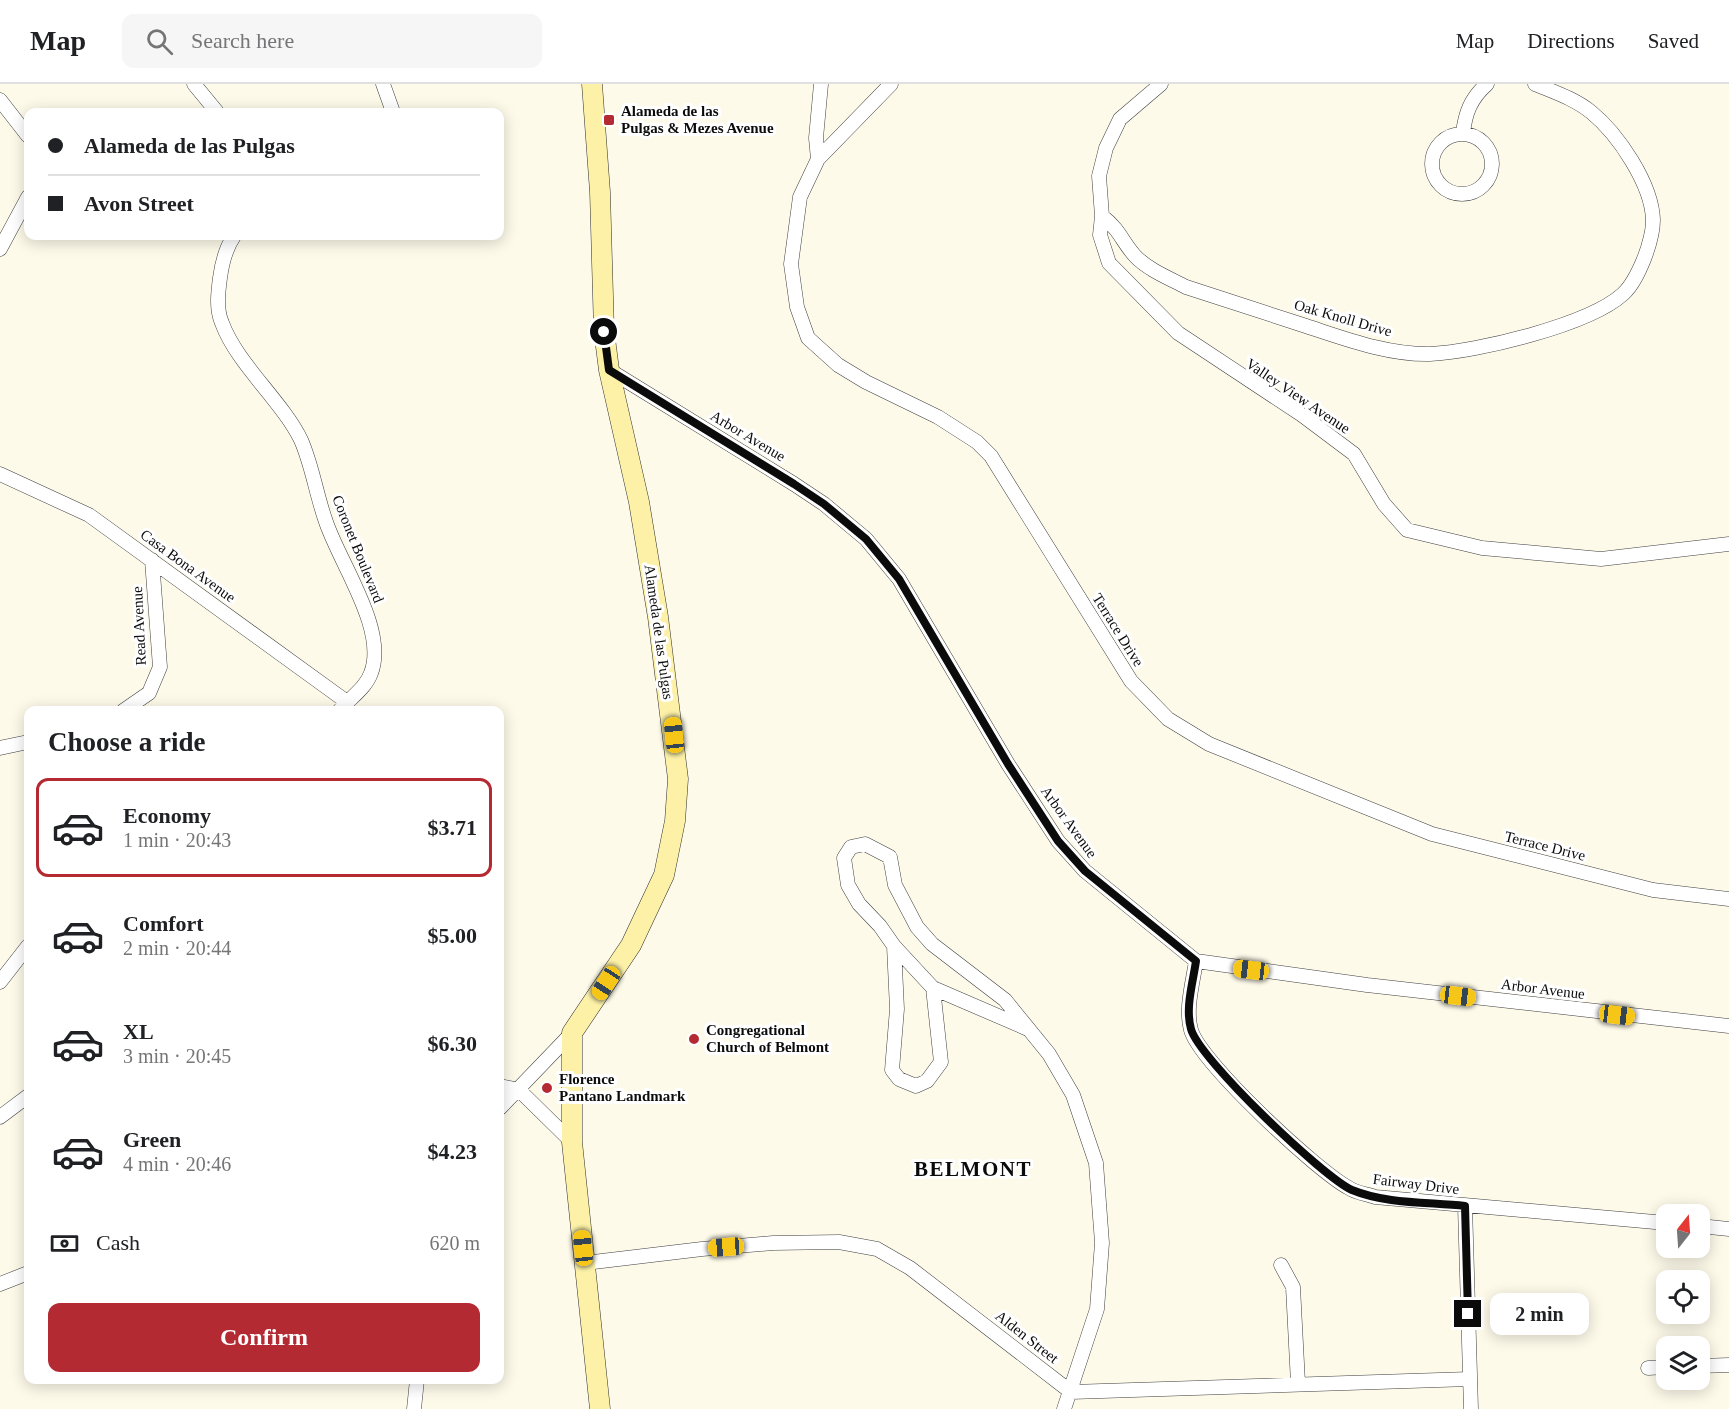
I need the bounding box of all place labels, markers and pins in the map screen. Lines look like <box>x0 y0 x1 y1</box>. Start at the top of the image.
place label: Alameda de las Pulgas & Mezes Avenue <box>621 103 774 136</box>
marker: Alameda de las Pulgas & Mezes Avenue <box>602 113 616 127</box>
place label: Congregational Church of Belmont <box>706 1022 829 1055</box>
marker: Congregational Church of Belmont <box>687 1032 701 1046</box>
place label: Florence Pantano Landmark <box>559 1071 686 1104</box>
marker: Florence Pantano Landmark <box>540 1081 554 1095</box>

